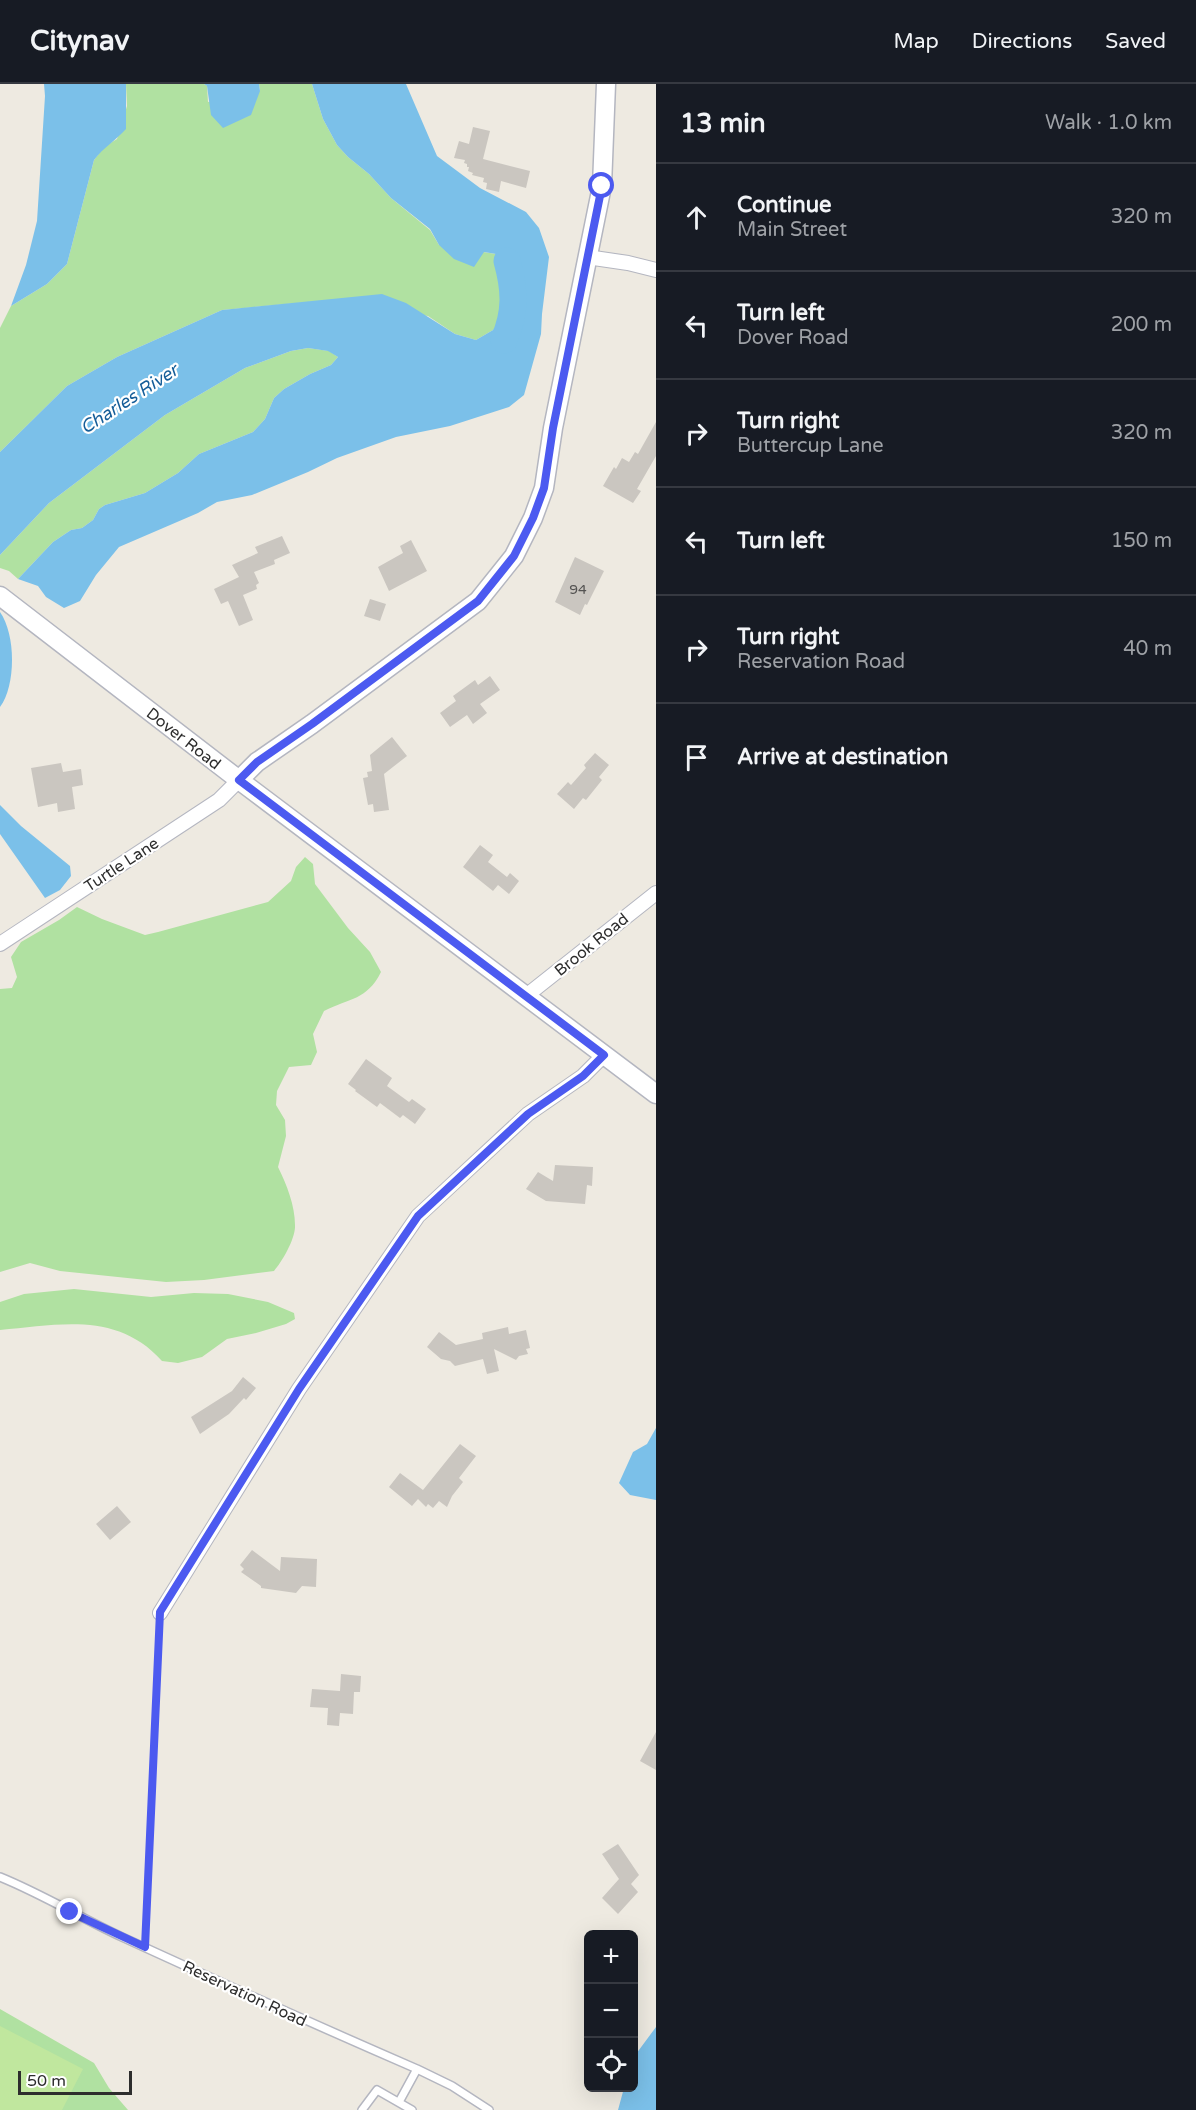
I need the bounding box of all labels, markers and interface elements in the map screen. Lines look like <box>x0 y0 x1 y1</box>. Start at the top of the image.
text: Citynav <box>30 24 129 58</box>
text: Map <box>893 29 939 54</box>
text: Directions <box>972 29 1072 54</box>
text: Saved <box>1105 29 1166 54</box>
text: 13 min <box>680 108 766 139</box>
text: Walk · 1.0 km <box>1045 111 1172 135</box>
route start <box>588 172 614 198</box>
text: Continue <box>737 192 832 218</box>
icon: ahead <box>680 201 713 234</box>
text: 320 m <box>1111 205 1172 229</box>
text: Main Street <box>737 218 847 242</box>
text: Turn left <box>737 300 825 326</box>
icon: left <box>680 309 713 342</box>
text: 200 m <box>1111 313 1172 337</box>
text: Dover Road <box>737 326 849 350</box>
water label: Charles River <box>76 358 184 439</box>
text: Turn right <box>737 408 839 434</box>
icon: right <box>680 417 713 450</box>
text: 320 m <box>1111 421 1172 445</box>
text: Buttercup Lane <box>737 434 884 458</box>
icon: left <box>680 525 713 558</box>
text: Turn left <box>737 528 825 554</box>
text: 150 m <box>1111 529 1172 553</box>
house number: 94 <box>569 581 587 598</box>
text: Turn right <box>737 624 839 650</box>
icon: right <box>680 633 713 666</box>
text: 40 m <box>1123 637 1172 661</box>
text: Reservation Road <box>737 650 905 674</box>
street label: Dover Road <box>142 703 225 774</box>
icon: arrive <box>680 741 713 774</box>
text: Arrive at destination <box>737 744 948 770</box>
street label: Turtle Lane <box>80 833 163 896</box>
street label: Brook Road <box>551 909 633 981</box>
route end <box>56 1898 82 1924</box>
map controls <box>584 1930 638 2092</box>
button: + <box>584 1930 638 1984</box>
street label: Reservation Road <box>179 1956 310 2031</box>
button: − <box>584 1984 638 2038</box>
button: locate <box>584 2038 638 2092</box>
scale bar <box>18 2068 132 2096</box>
text: 50 m <box>27 2071 66 2091</box>

